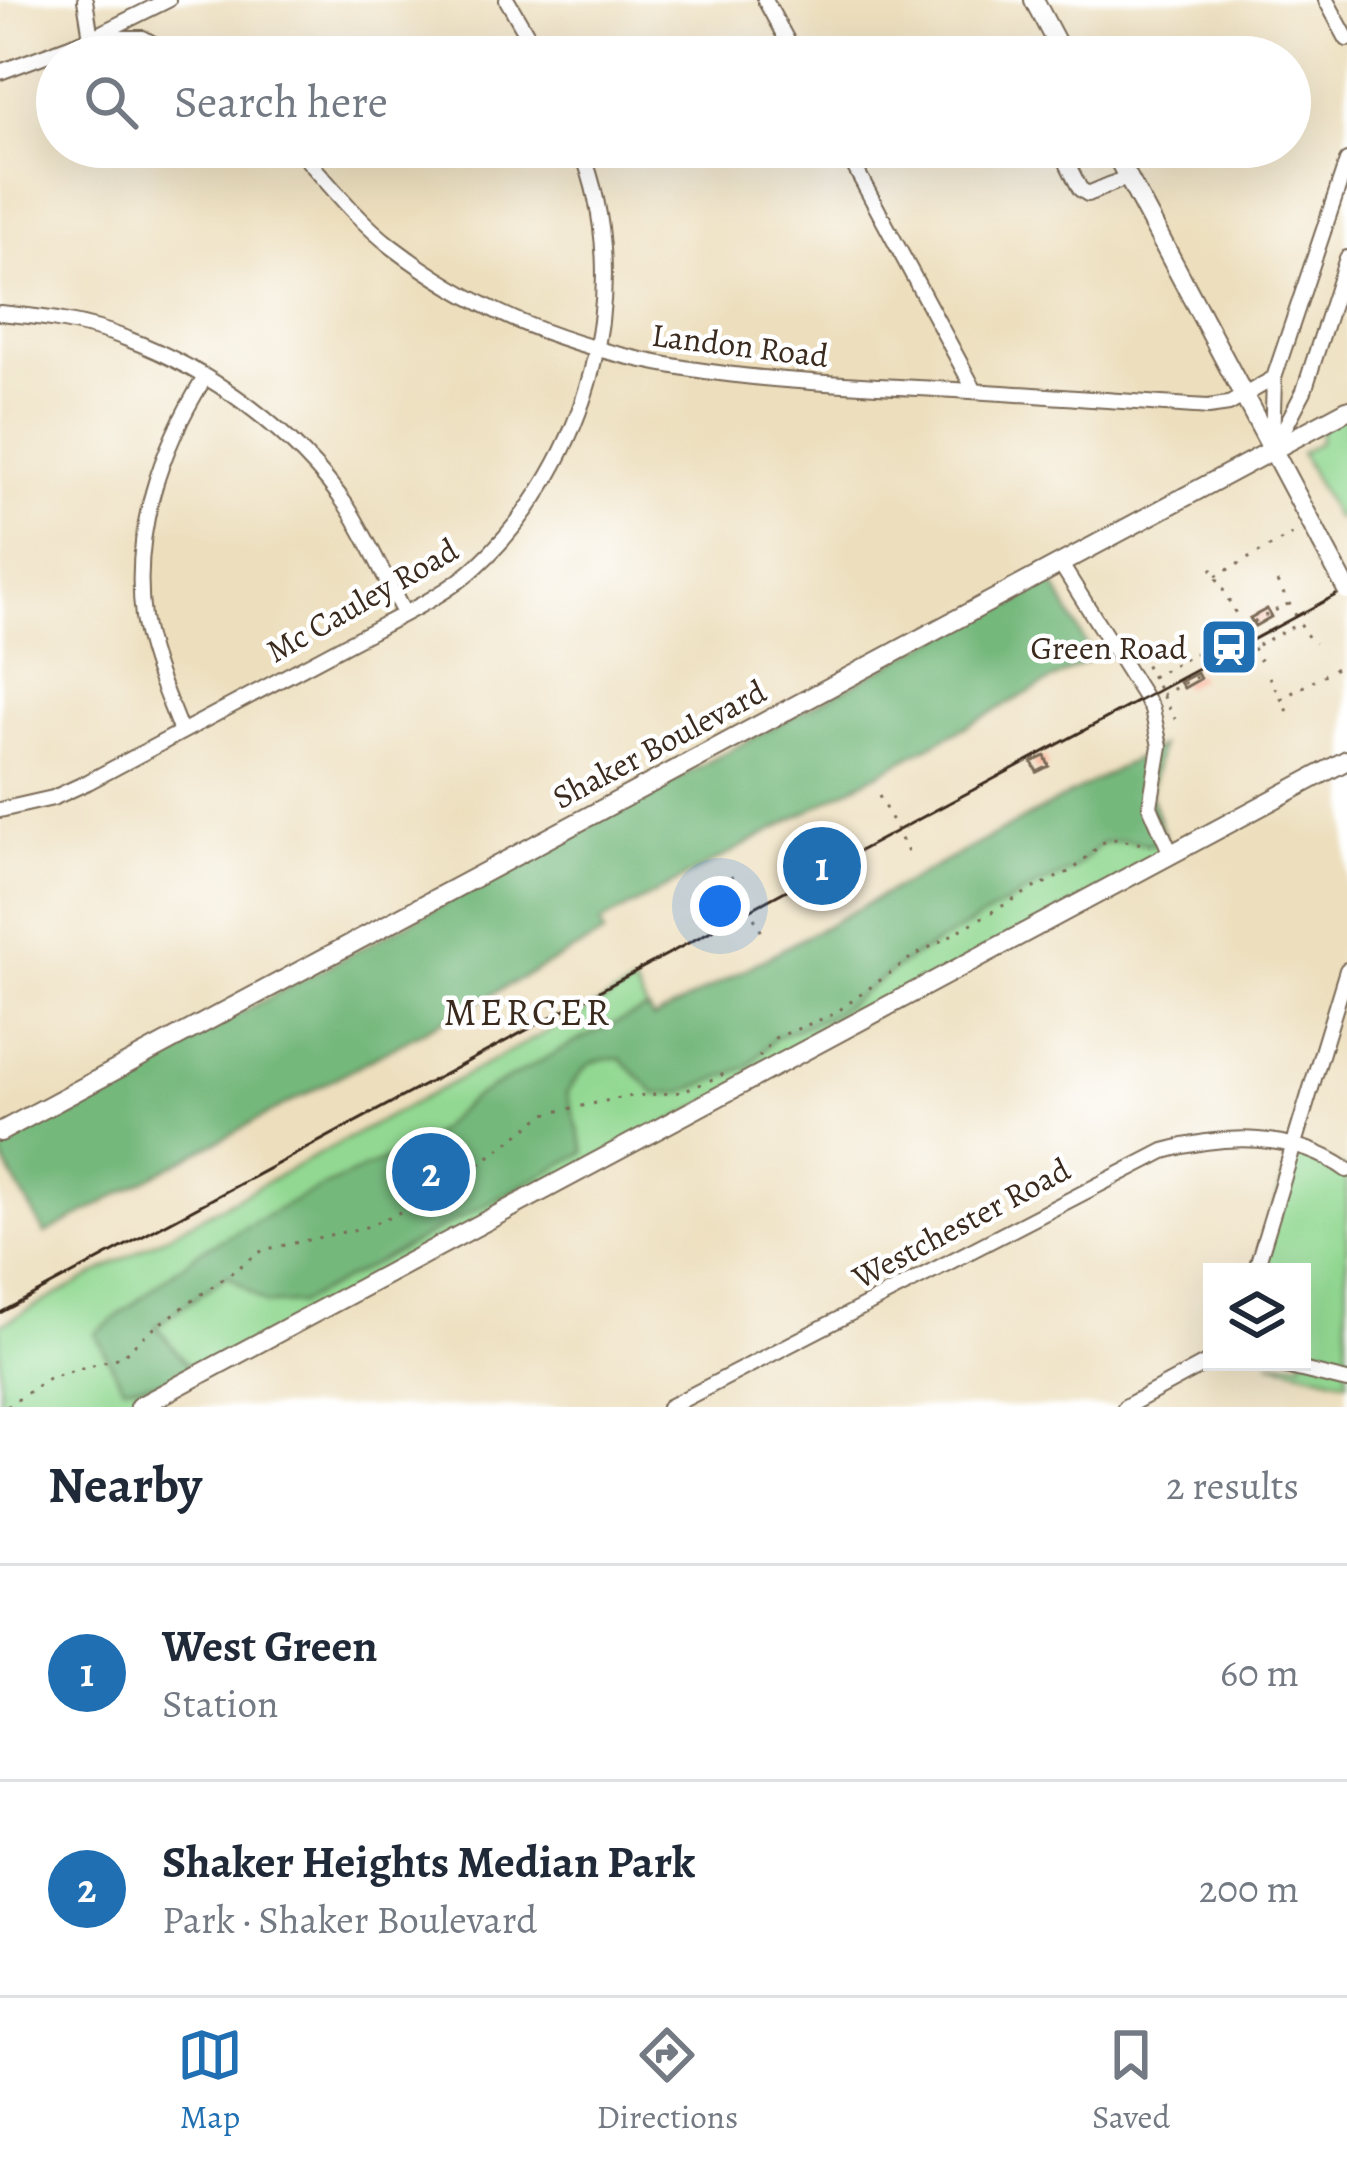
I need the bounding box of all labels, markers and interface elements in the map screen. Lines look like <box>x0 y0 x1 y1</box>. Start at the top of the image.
search box <box>36 36 1311 168</box>
icon: search <box>78 69 144 135</box>
text: Search here <box>174 71 388 133</box>
street label: Landon Road <box>649 312 831 378</box>
street label: Mc Cauley Road <box>258 527 466 673</box>
station icon: Green Road <box>1198 616 1260 678</box>
place label: Green Road <box>1030 625 1187 670</box>
street label: Shaker Boulevard <box>544 669 774 819</box>
pin: 1 <box>783 821 861 911</box>
your location <box>690 876 750 936</box>
district label: MERCER <box>444 985 612 1038</box>
pin: 2 <box>392 1127 470 1217</box>
street label: Westchester Road <box>843 1147 1078 1300</box>
map controls <box>1203 1263 1311 1371</box>
button: layers <box>1203 1263 1311 1371</box>
text: Nearby <box>48 1450 202 1520</box>
text: 2 results <box>1166 1459 1299 1512</box>
text: West Green <box>162 1615 378 1677</box>
text: 1 <box>80 1646 94 1699</box>
text: 60 m <box>1220 1646 1299 1699</box>
text: Station <box>162 1677 278 1730</box>
text: Shaker Heights Median Park <box>162 1831 695 1893</box>
text: 2 <box>78 1862 96 1915</box>
text: 200 m <box>1199 1862 1299 1915</box>
text: Park · Shaker Boulevard <box>162 1893 537 1946</box>
tab: Map <box>177 2022 243 2139</box>
tab: Directions <box>597 2022 738 2139</box>
tab: Saved <box>1092 2022 1170 2139</box>

